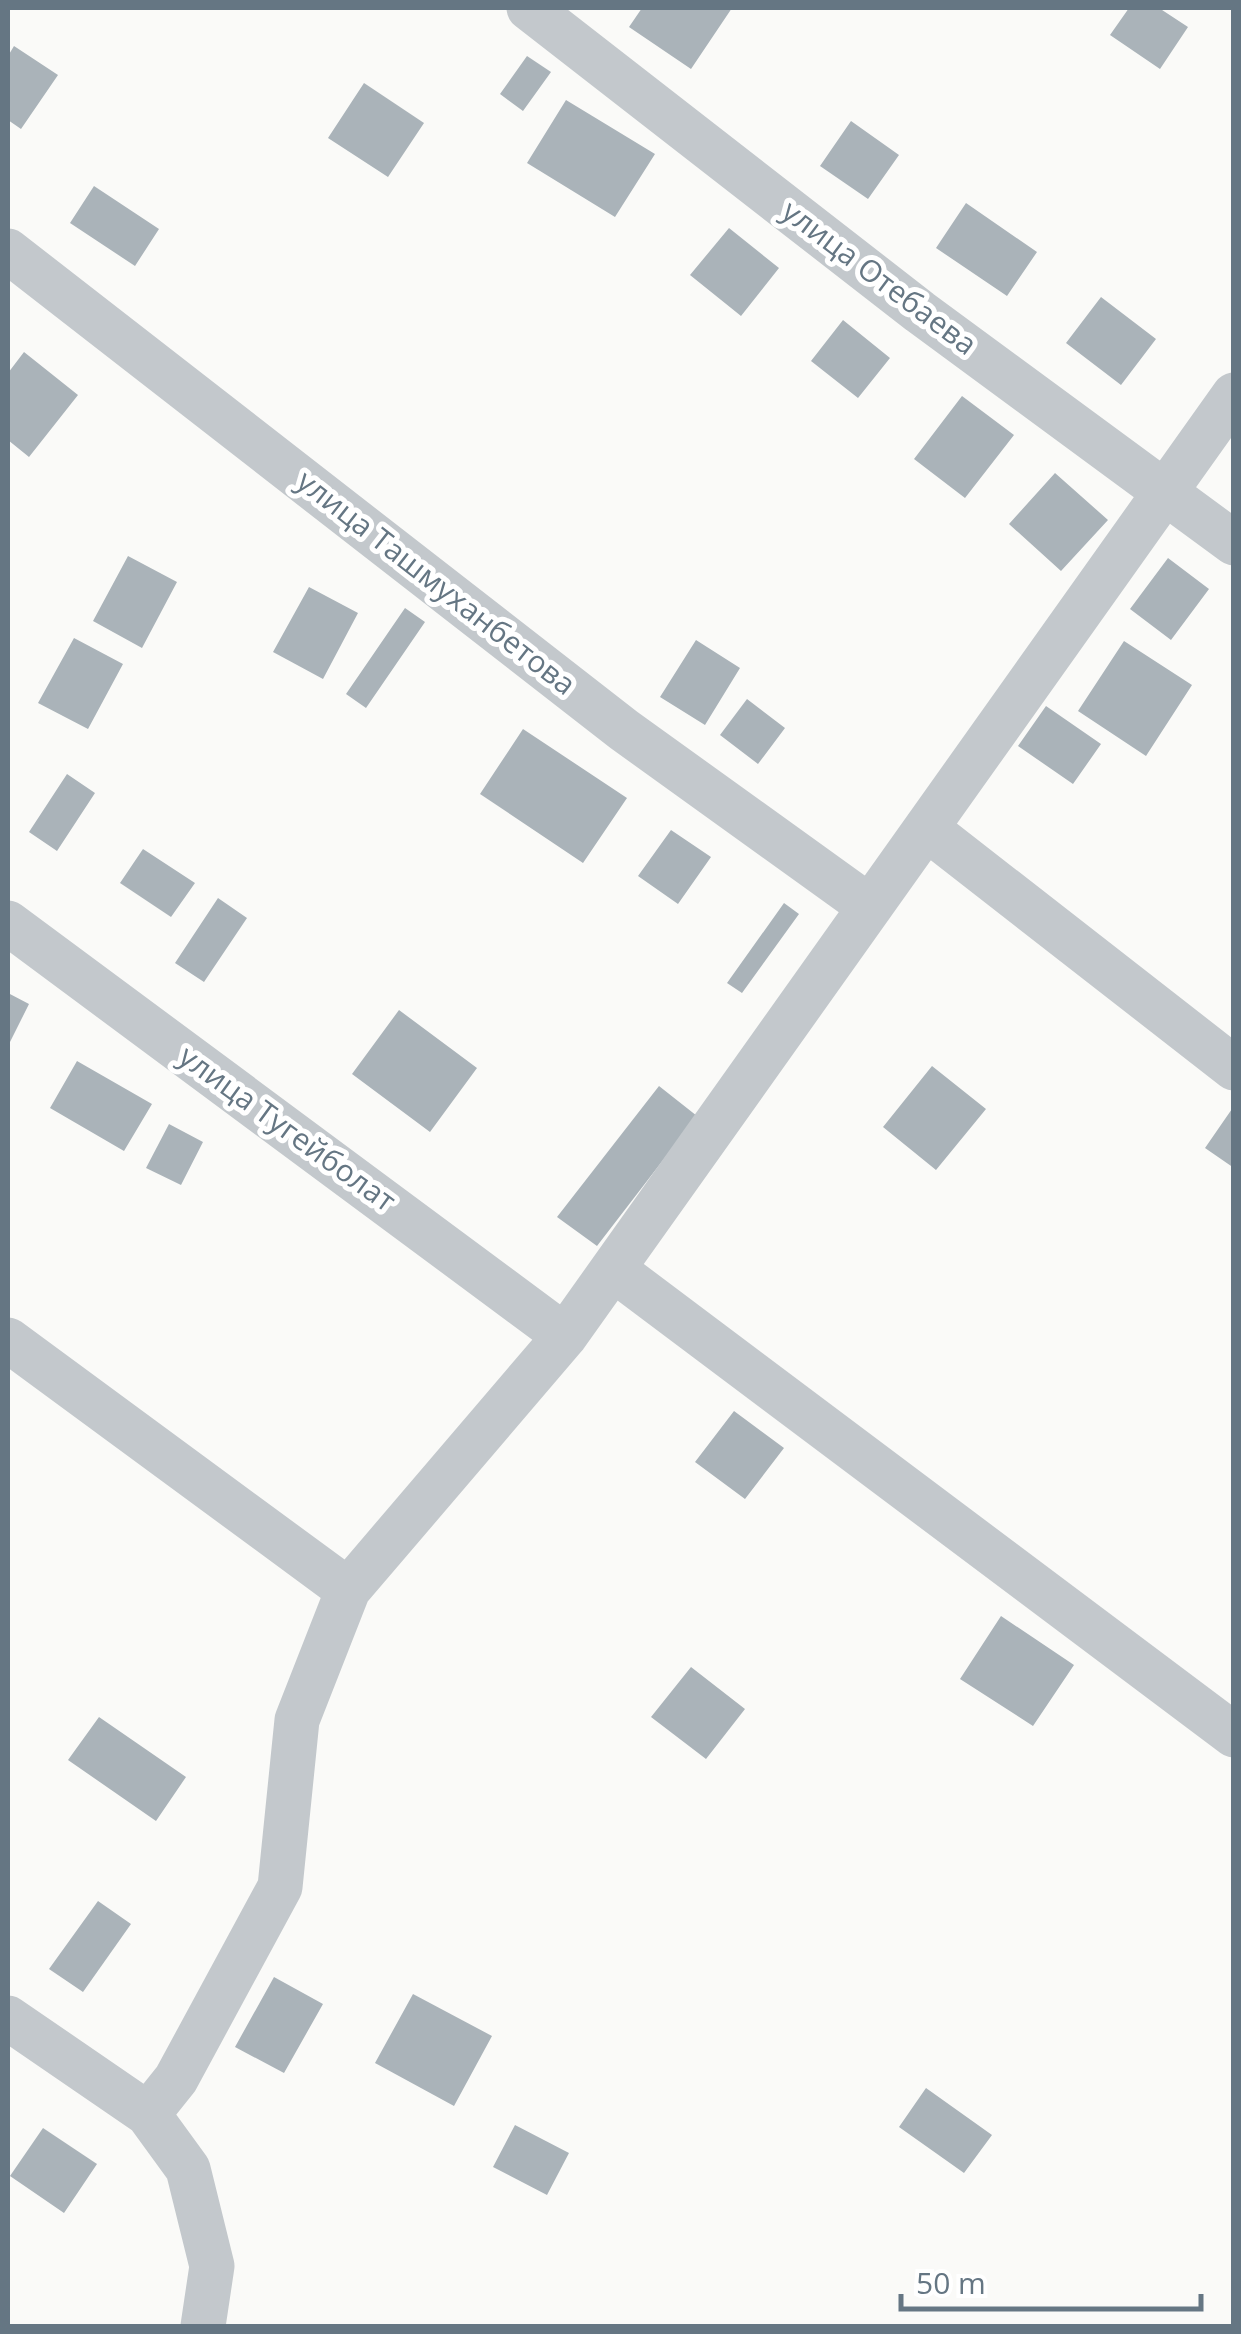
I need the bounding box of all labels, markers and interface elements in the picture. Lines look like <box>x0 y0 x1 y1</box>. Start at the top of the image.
street label: улица Отебаева <box>774 190 986 364</box>
street label: улица Ташмуханбетова <box>289 460 585 704</box>
street label: улица Тугейболат <box>171 1035 405 1220</box>
scale bar <box>901 2249 1201 2311</box>
text: 50 m <box>916 2262 986 2303</box>

